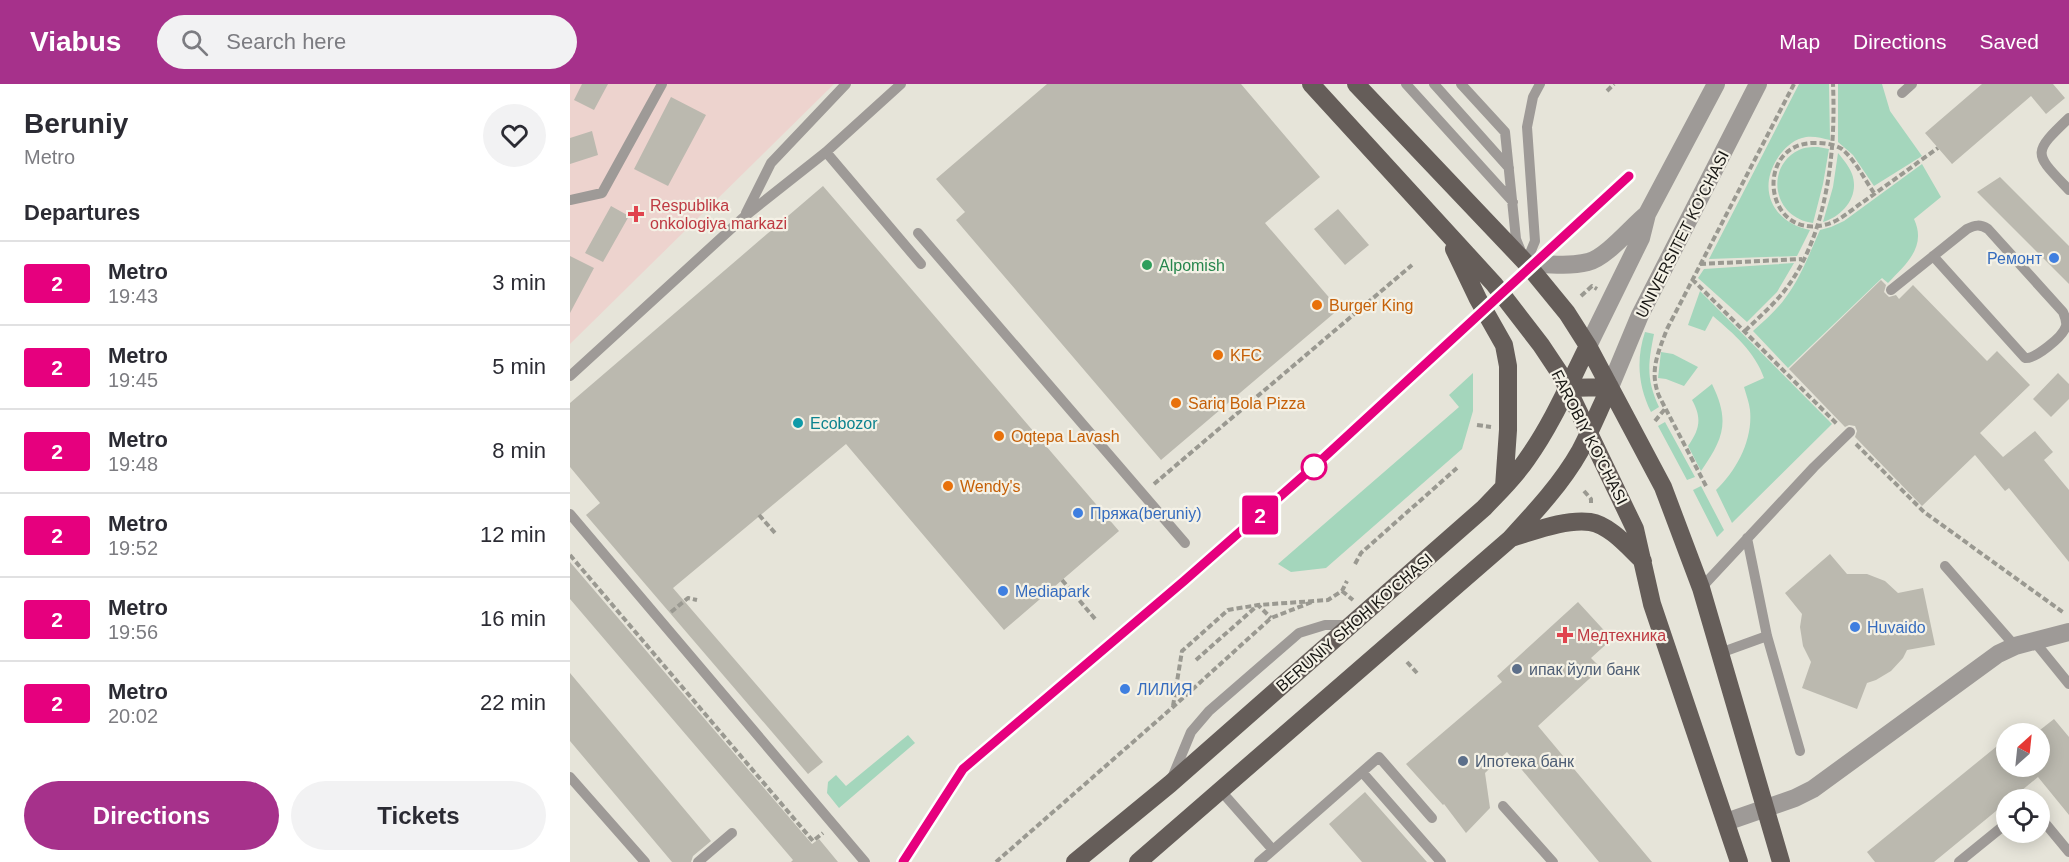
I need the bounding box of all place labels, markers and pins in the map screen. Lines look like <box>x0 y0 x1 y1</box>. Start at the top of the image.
place label: Respublika onkologiya markazi <box>650 197 787 232</box>
marker: Respublika onkologiya markazi <box>627 205 645 223</box>
place label: Ремонт <box>1987 250 2043 267</box>
marker: Ремонт <box>2047 251 2061 265</box>
place label: Alpomish <box>1159 257 1225 274</box>
marker: Alpomish <box>1140 258 1154 272</box>
place label: Burger King <box>1329 297 1414 314</box>
marker: Burger King <box>1310 298 1324 312</box>
place label: KFC <box>1230 347 1262 364</box>
marker: KFC <box>1211 348 1225 362</box>
place label: Sariq Bola Pizza <box>1188 395 1305 412</box>
marker: Sariq Bola Pizza <box>1169 396 1183 410</box>
place label: Ecobozor <box>810 415 878 432</box>
marker: Ecobozor <box>791 416 805 430</box>
place label: Oqtepa Lavash <box>1011 428 1120 445</box>
marker: Oqtepa Lavash <box>992 429 1006 443</box>
unlabelled marker <box>1301 454 1327 480</box>
place label: Wendy's <box>960 478 1021 495</box>
marker: Wendy's <box>941 479 955 493</box>
place label: Пряжа(beruniy) <box>1090 505 1202 522</box>
marker: Пряжа(beruniy) <box>1071 506 1085 520</box>
place label: Mediapark <box>1015 583 1091 600</box>
marker: Mediapark <box>996 584 1010 598</box>
place label: Huvaido <box>1867 619 1926 636</box>
marker: Huvaido <box>1848 620 1862 634</box>
place label: Медтехника <box>1577 627 1666 644</box>
marker: Медтехника <box>1558 628 1572 642</box>
place label: ипак йули банк <box>1529 661 1641 678</box>
marker: ипак йули банк <box>1510 662 1524 676</box>
place label: ЛИЛИЯ <box>1137 681 1193 698</box>
marker: ЛИЛИЯ <box>1118 682 1132 696</box>
place label: Ипотека банк <box>1475 753 1575 770</box>
marker: Ипотека банк <box>1456 754 1470 768</box>

